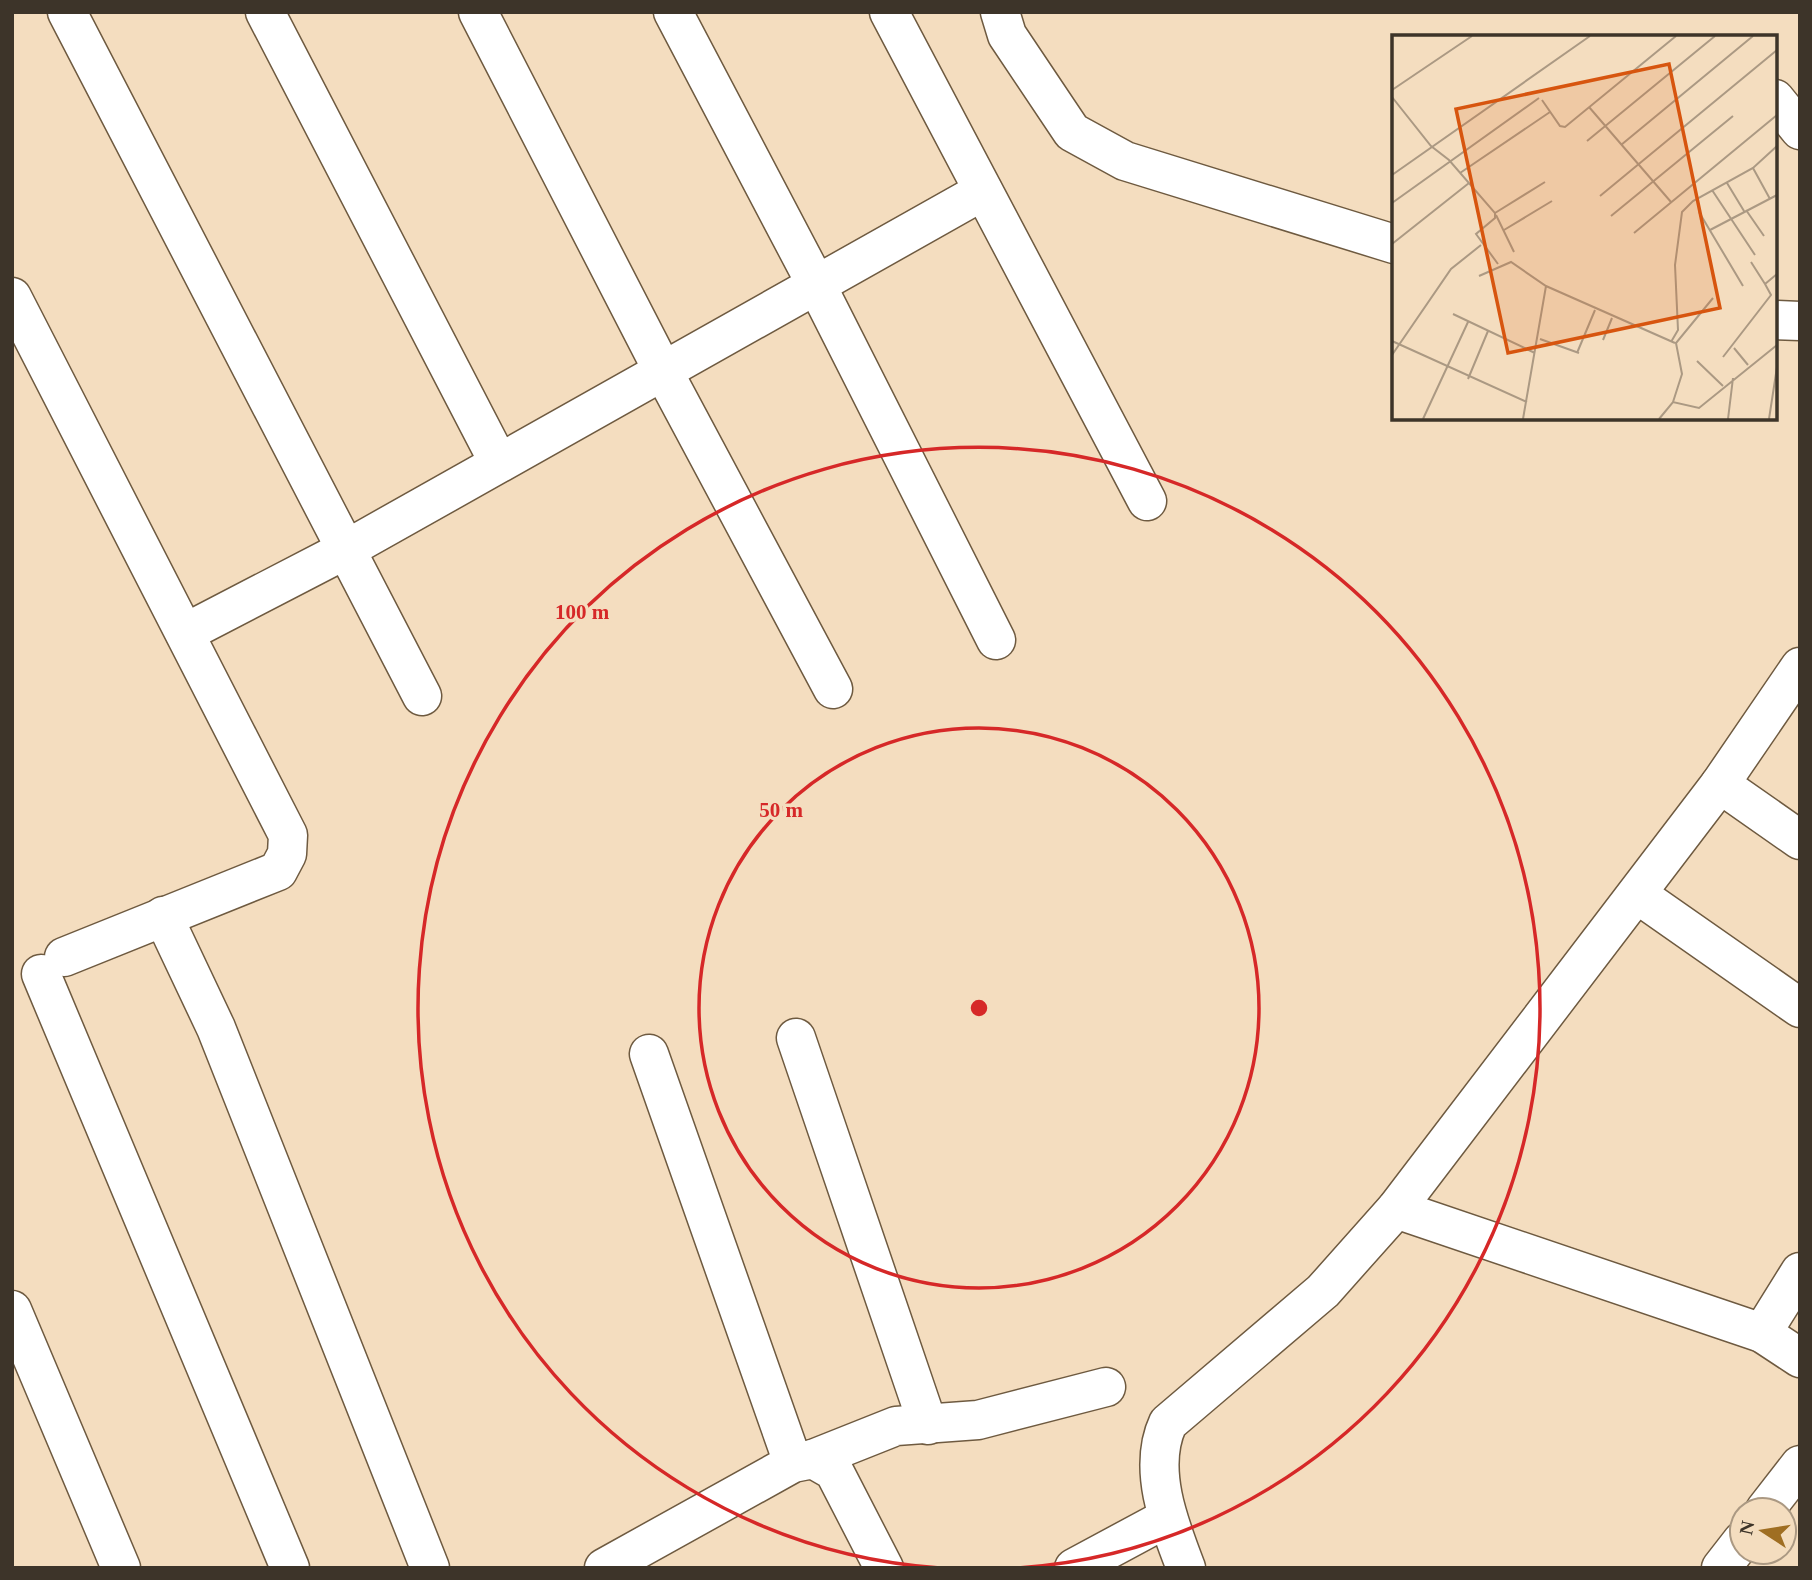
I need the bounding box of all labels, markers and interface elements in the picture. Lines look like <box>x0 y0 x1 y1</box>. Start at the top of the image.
inset map <box>1392 35 1777 420</box>
text: 100 m <box>555 600 610 624</box>
text: 50 m <box>759 798 803 822</box>
centre of rings <box>967 996 991 1020</box>
north arrow <box>1728 1496 1798 1566</box>
text: N <box>1735 1518 1759 1536</box>

